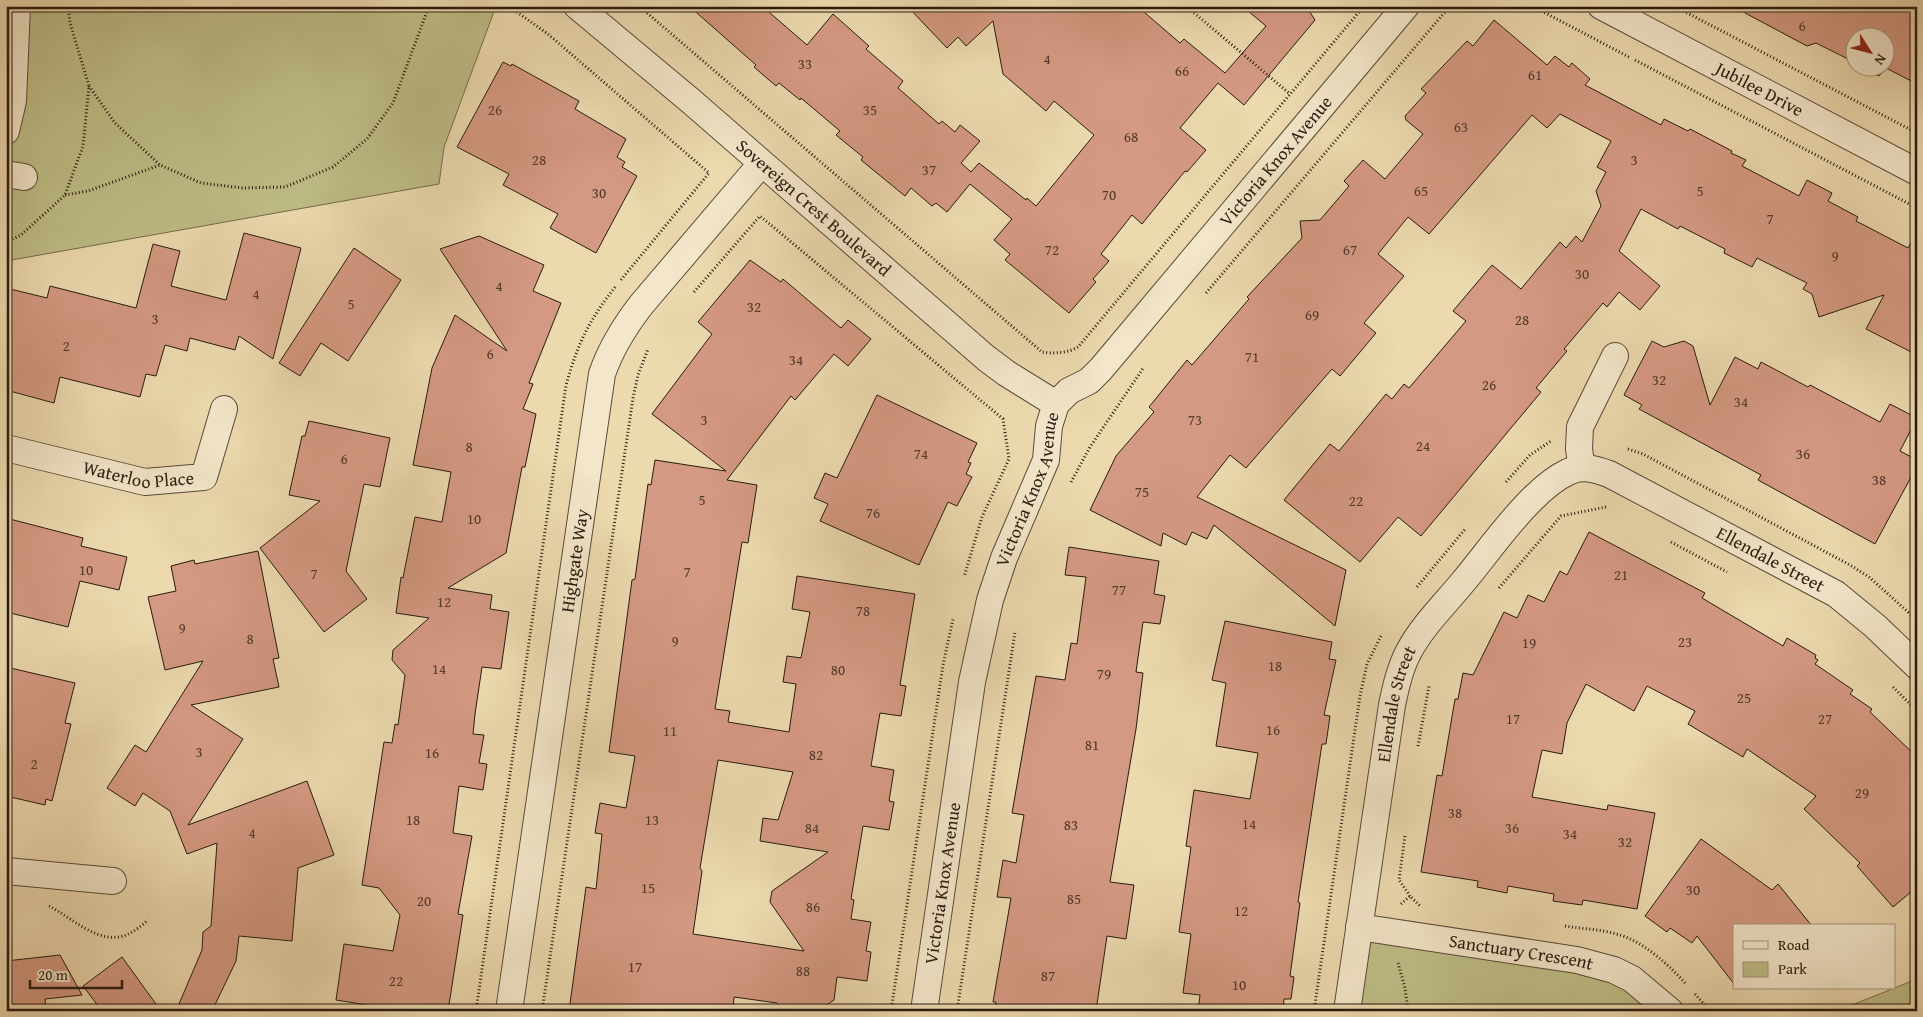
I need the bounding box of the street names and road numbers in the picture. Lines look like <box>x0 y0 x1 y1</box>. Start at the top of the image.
street label: Jubilee Drive <box>1709 54 1809 123</box>
street label: Victoria Knox Avenue <box>1213 89 1338 232</box>
street label: Sovereign Crest Boulevard <box>730 132 898 283</box>
street label: Victoria Knox Avenue <box>988 408 1066 570</box>
street label: Waterloo Place <box>80 453 195 495</box>
street label: Highgate Way <box>553 507 595 614</box>
street label: Ellendale Street <box>1712 519 1830 599</box>
street label: Ellendale Street <box>1370 640 1423 764</box>
street label: Victoria Knox Avenue <box>917 800 967 966</box>
street label: Sanctuary Crescent <box>1447 927 1597 977</box>

